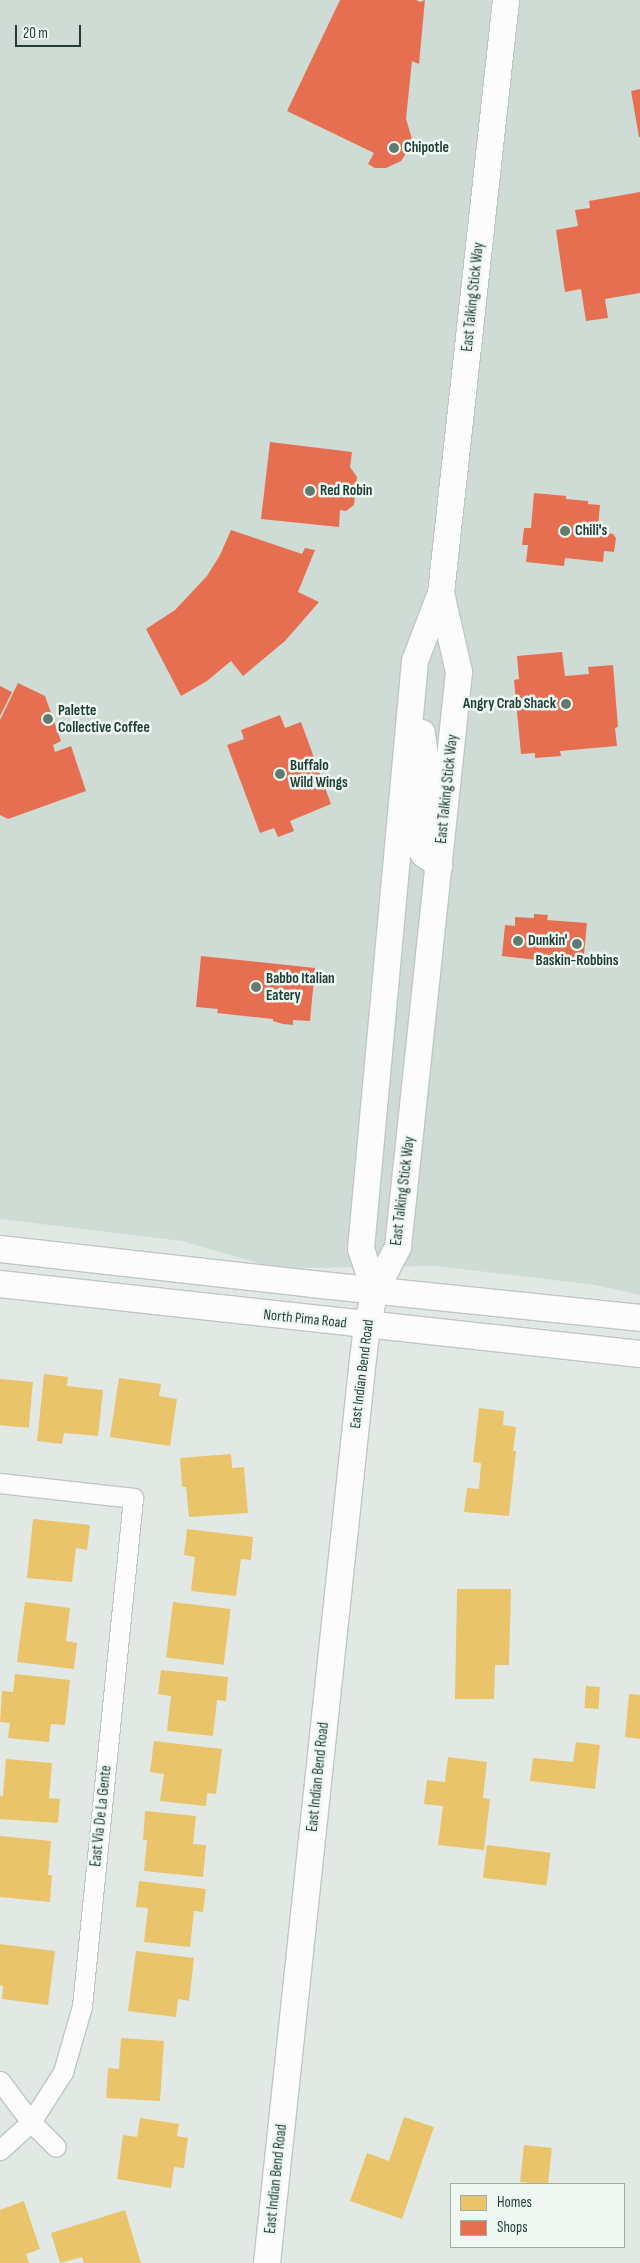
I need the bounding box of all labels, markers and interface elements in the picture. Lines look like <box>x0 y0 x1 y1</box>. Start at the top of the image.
scale bar <box>18 15 84 47</box>
text: 20 m <box>23 24 48 43</box>
place label: Chipotle <box>404 139 449 157</box>
marker: Chipotle <box>388 142 400 154</box>
street label: East Talking Stick Way <box>458 241 488 353</box>
place label: Red Robin <box>320 482 372 500</box>
marker: Red Robin <box>304 485 316 497</box>
place label: Chili's <box>575 522 607 540</box>
marker: Chili's <box>559 525 571 537</box>
place label: Angry Crab Shack <box>463 695 556 713</box>
marker: Angry Crab Shack <box>560 698 572 710</box>
place label: Palette Collective Coffee <box>58 701 150 736</box>
marker: Palette Collective Coffee <box>42 713 54 725</box>
street label: East Talking Stick Way <box>432 733 462 845</box>
place label: Buffalo Wild Wings <box>290 756 348 791</box>
marker: Buffalo Wild Wings <box>274 768 286 780</box>
place label: Dunkin' <box>528 932 567 950</box>
marker: Dunkin' <box>512 935 524 947</box>
marker: Baskin-Robbins <box>571 938 583 950</box>
place label: Baskin-Robbins <box>535 952 619 970</box>
place label: Babbo Italian Eatery <box>266 969 335 1004</box>
marker: Babbo Italian Eatery <box>250 981 262 993</box>
street label: East Talking Stick Way <box>387 1135 419 1247</box>
street label: North Pima Road <box>262 1306 348 1332</box>
street label: East Indian Bend Road <box>346 1318 378 1430</box>
street label: East Indian Bend Road <box>303 1721 333 1833</box>
street label: East Via De La Gente <box>87 1764 115 1868</box>
street label: East Indian Bend Road <box>261 2123 291 2235</box>
legend <box>450 2183 625 2248</box>
text: Homes <box>497 2193 532 2212</box>
text: Shops <box>497 2218 528 2237</box>

